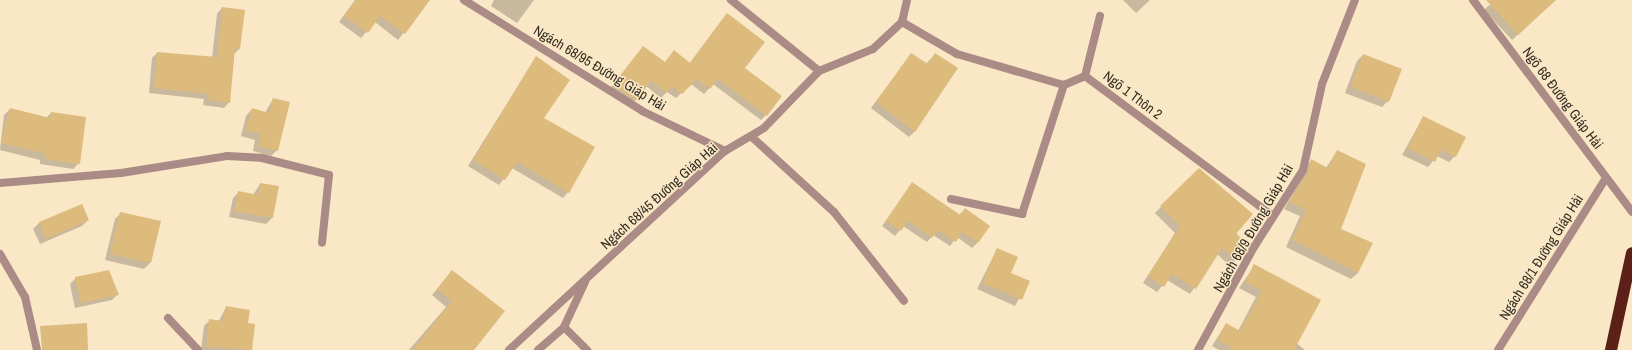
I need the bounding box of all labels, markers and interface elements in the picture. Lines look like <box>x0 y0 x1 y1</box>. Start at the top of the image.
street label: Ngách 68/95 Đường Giáp Hải <box>531 22 669 114</box>
street label: Ngõ 68 Đường Giáp Hải <box>1519 44 1607 152</box>
street label: Ngõ 1 Thôn 2 <box>1100 67 1166 123</box>
street label: Ngách 68/45 Đường Giáp Hải <box>597 139 721 253</box>
street label: Ngách 68/9 Đường Giáp Hải <box>1210 161 1296 295</box>
street label: Ngách 68/1 Đường Giáp Hải <box>1495 191 1587 323</box>

